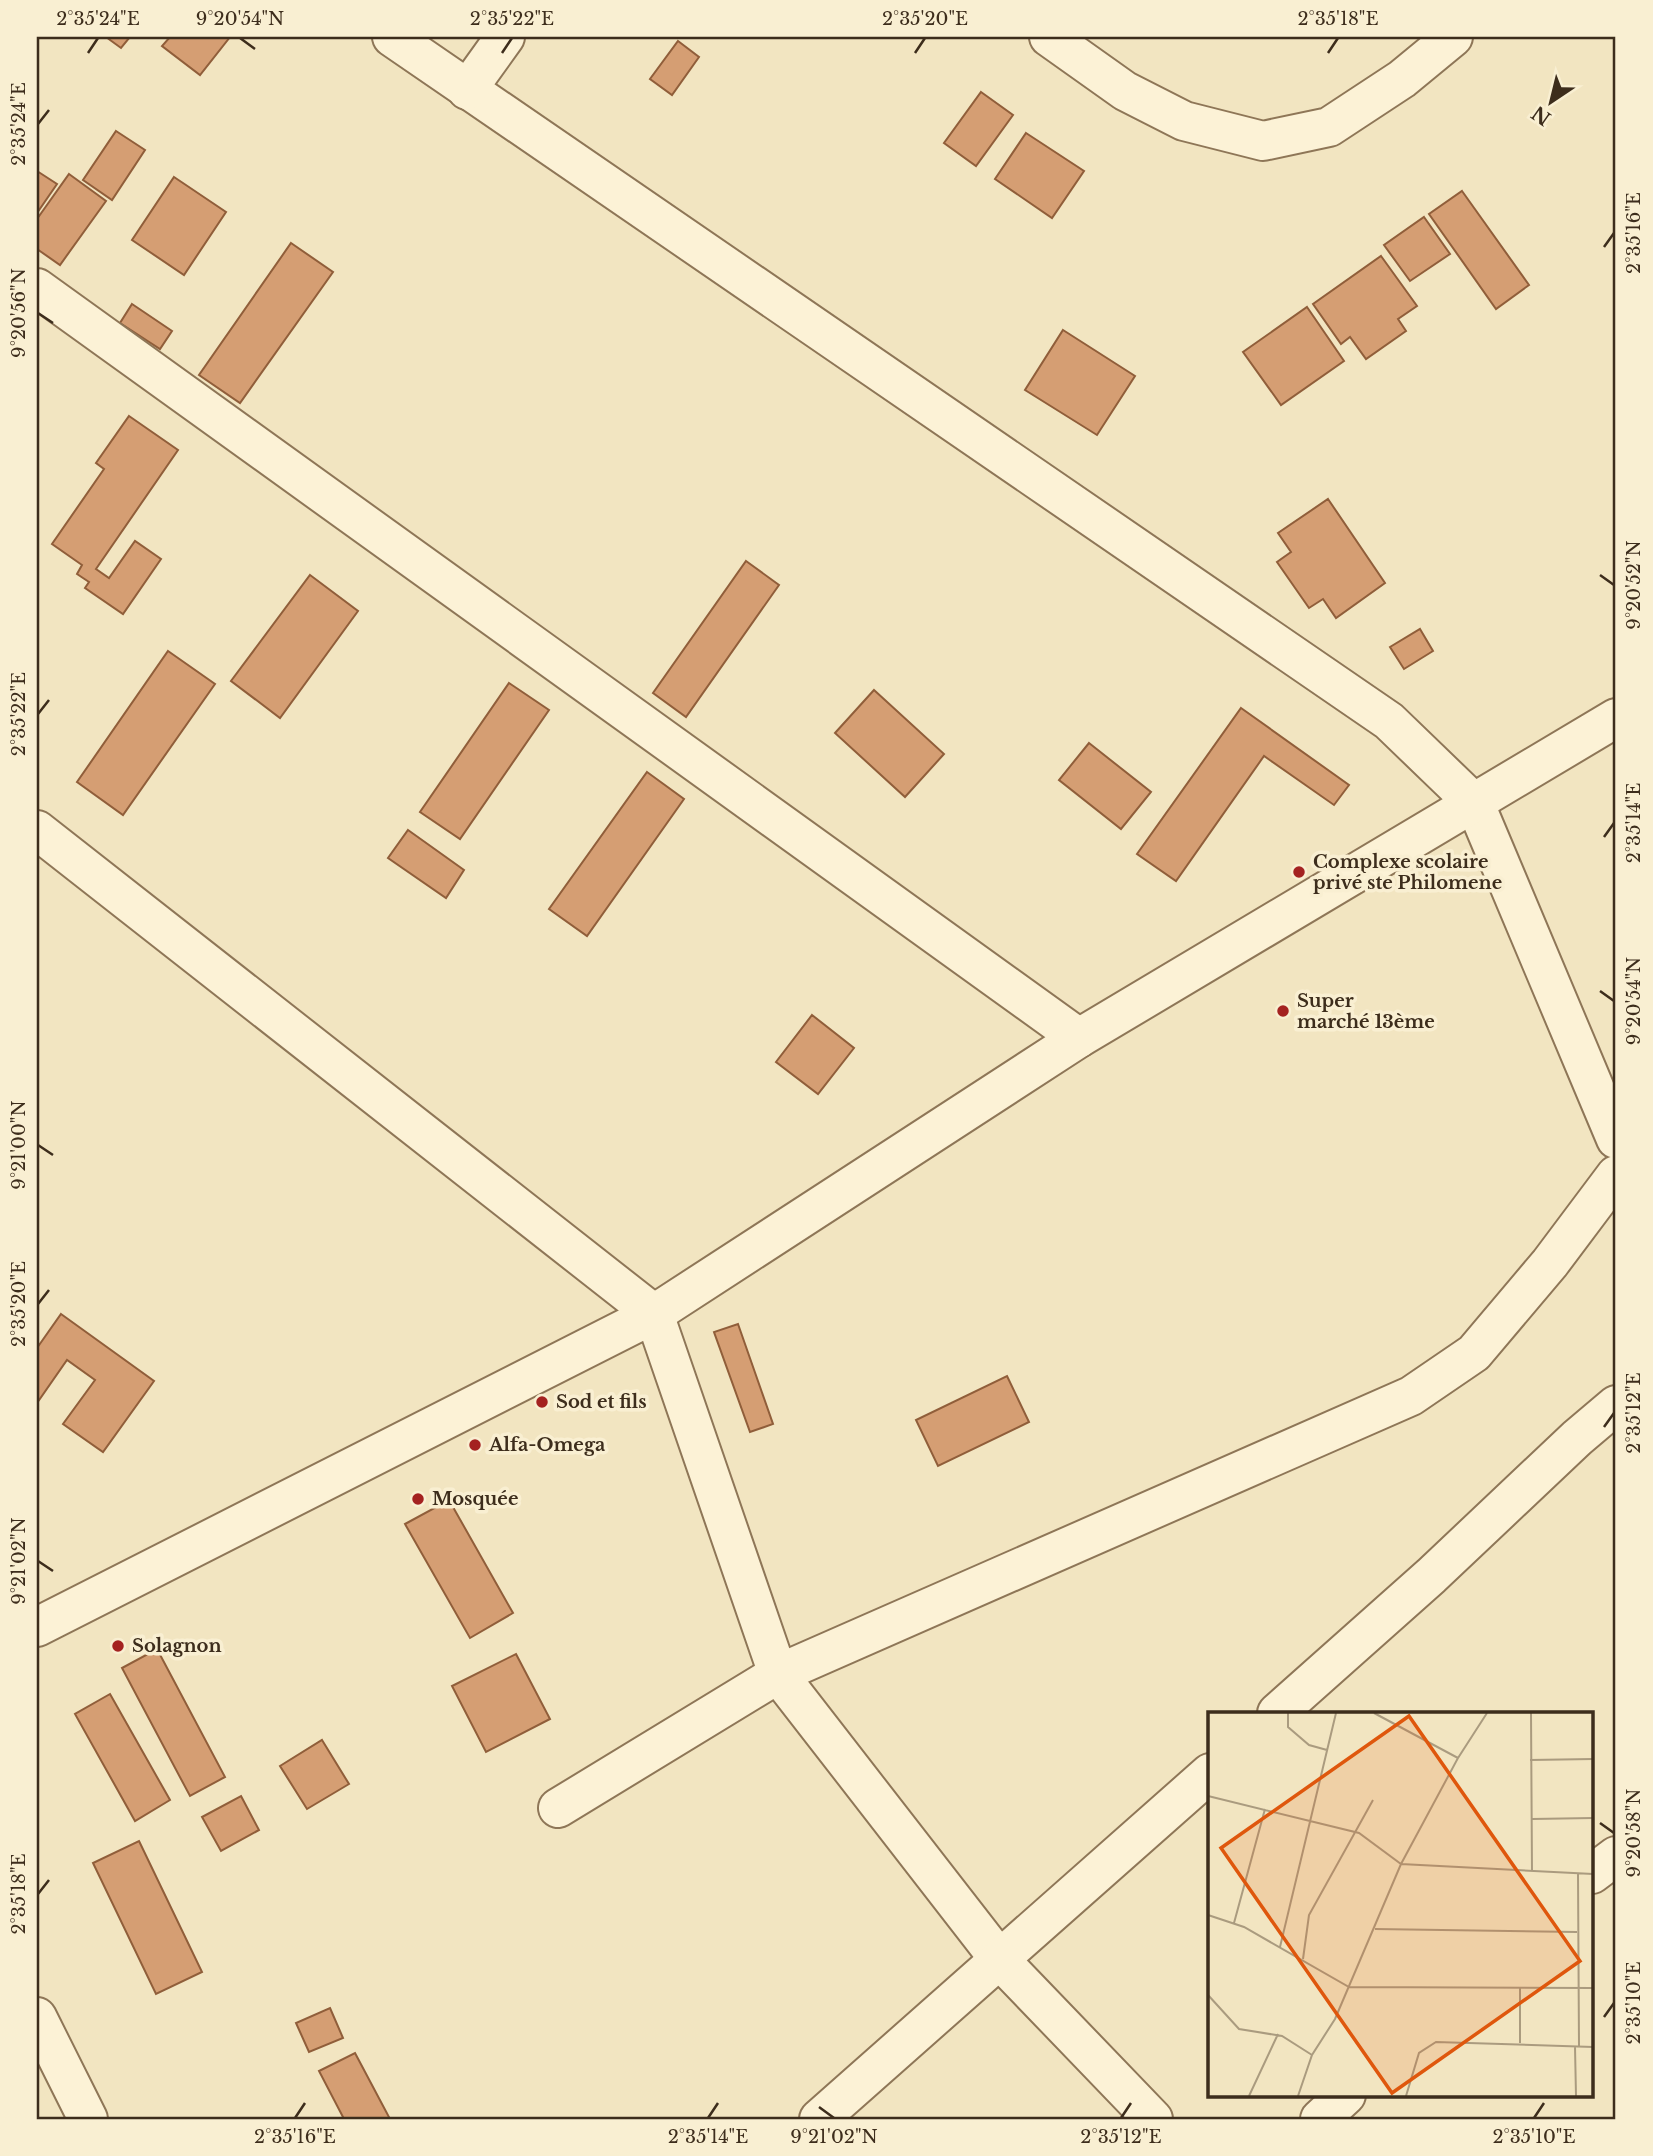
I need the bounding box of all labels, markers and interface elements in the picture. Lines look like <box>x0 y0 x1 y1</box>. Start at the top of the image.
text: 2°35'24"E <box>56 8 140 30</box>
text: 9°20'54"N <box>196 8 284 30</box>
text: 2°35'22"E <box>470 8 554 30</box>
text: 2°35'20"E <box>882 8 968 30</box>
text: 2°35'18"E <box>1297 8 1379 30</box>
north arrow <box>1516 66 1586 136</box>
text: 2°35'24"E <box>8 82 30 166</box>
text: N <box>1528 101 1555 130</box>
text: 2°35'16"E <box>1623 192 1645 274</box>
text: 9°20'56"N <box>8 268 30 358</box>
text: 9°20'52"N <box>1623 540 1645 630</box>
text: 2°35'22"E <box>8 672 30 756</box>
text: 2°35'14"E <box>1623 783 1645 863</box>
place label: Complexe scolaire privé ste Philomene <box>1313 851 1502 894</box>
marker: Complexe scolaire privé ste Philomene <box>1291 864 1307 880</box>
text: 9°20'54"N <box>1623 957 1645 1045</box>
place label: Super marché 13ème <box>1297 990 1435 1033</box>
marker: Super marché 13ème <box>1275 1003 1291 1019</box>
text: 9°21'00"N <box>8 1100 30 1190</box>
text: 2°35'20"E <box>8 1261 30 1347</box>
text: 2°35'12"E <box>1623 1372 1645 1454</box>
place label: Sod et fils <box>556 1391 647 1413</box>
marker: Sod et fils <box>534 1394 550 1410</box>
place label: Alfa-Omega <box>488 1434 606 1456</box>
marker: Alfa-Omega <box>467 1437 483 1453</box>
place label: Mosquée <box>432 1488 518 1510</box>
marker: Mosquée <box>410 1491 426 1507</box>
text: 9°21'02"N <box>8 1517 30 1605</box>
place label: Solagnon <box>132 1635 222 1657</box>
marker: Solagnon <box>110 1638 126 1654</box>
inset map <box>1208 1712 1594 2096</box>
text: 9°20'58"N <box>1623 1788 1645 1878</box>
text: 2°35'18"E <box>8 1853 30 1935</box>
text: 2°35'10"E <box>1623 1961 1645 2045</box>
text: 2°35'16"E <box>254 2126 336 2148</box>
text: 2°35'14"E <box>668 2126 748 2148</box>
text: 9°21'02"N <box>790 2126 878 2148</box>
text: 2°35'12"E <box>1080 2126 1162 2148</box>
text: 2°35'10"E <box>1492 2126 1576 2148</box>

